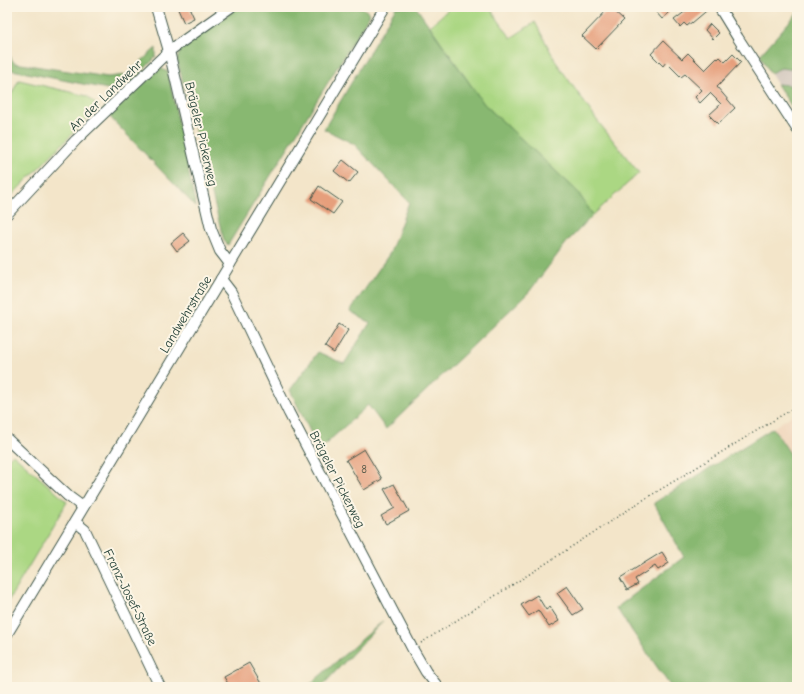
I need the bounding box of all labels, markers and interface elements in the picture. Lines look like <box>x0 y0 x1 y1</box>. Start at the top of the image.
street label: An der Landwehr <box>66 56 145 134</box>
street label: Brägeler Pickerweg <box>182 80 221 188</box>
street label: Landwehrstraße <box>157 273 215 356</box>
street label: Brägeler Pickerweg <box>307 428 369 530</box>
house number: 8 <box>361 463 367 476</box>
street label: Franz-Josef-Straße <box>101 546 161 648</box>

